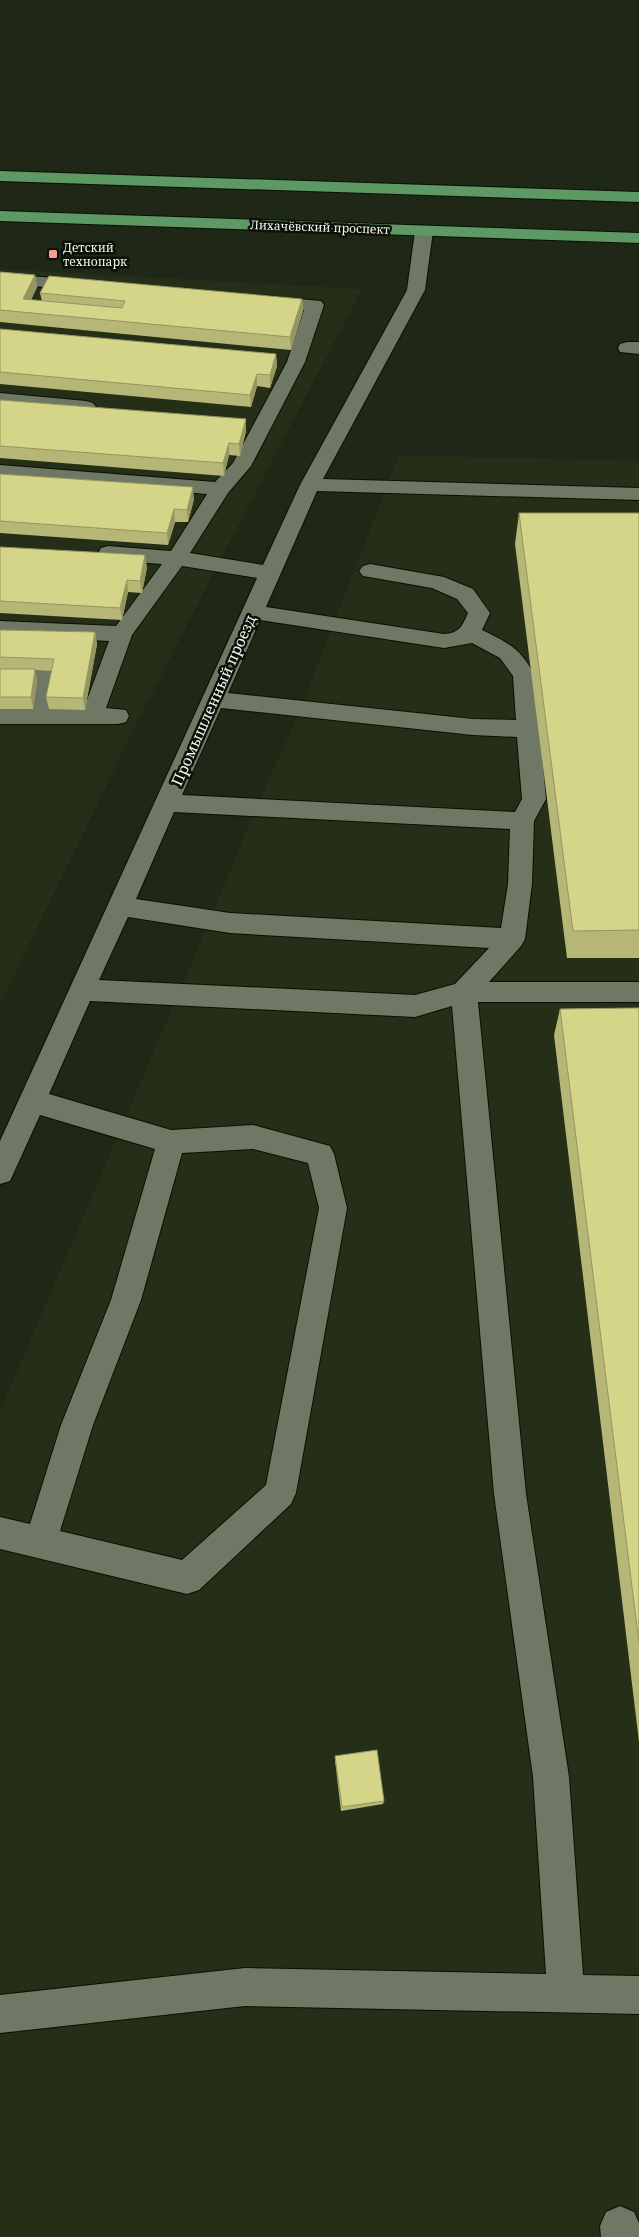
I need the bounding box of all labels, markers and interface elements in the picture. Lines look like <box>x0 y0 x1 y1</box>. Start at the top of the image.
street label: Лихачёвский проспект <box>250 216 391 238</box>
place label: Детский технопарк <box>63 239 128 270</box>
marker: Детский технопарк <box>47 248 59 260</box>
street label: Промышленный проезд <box>166 611 260 789</box>

